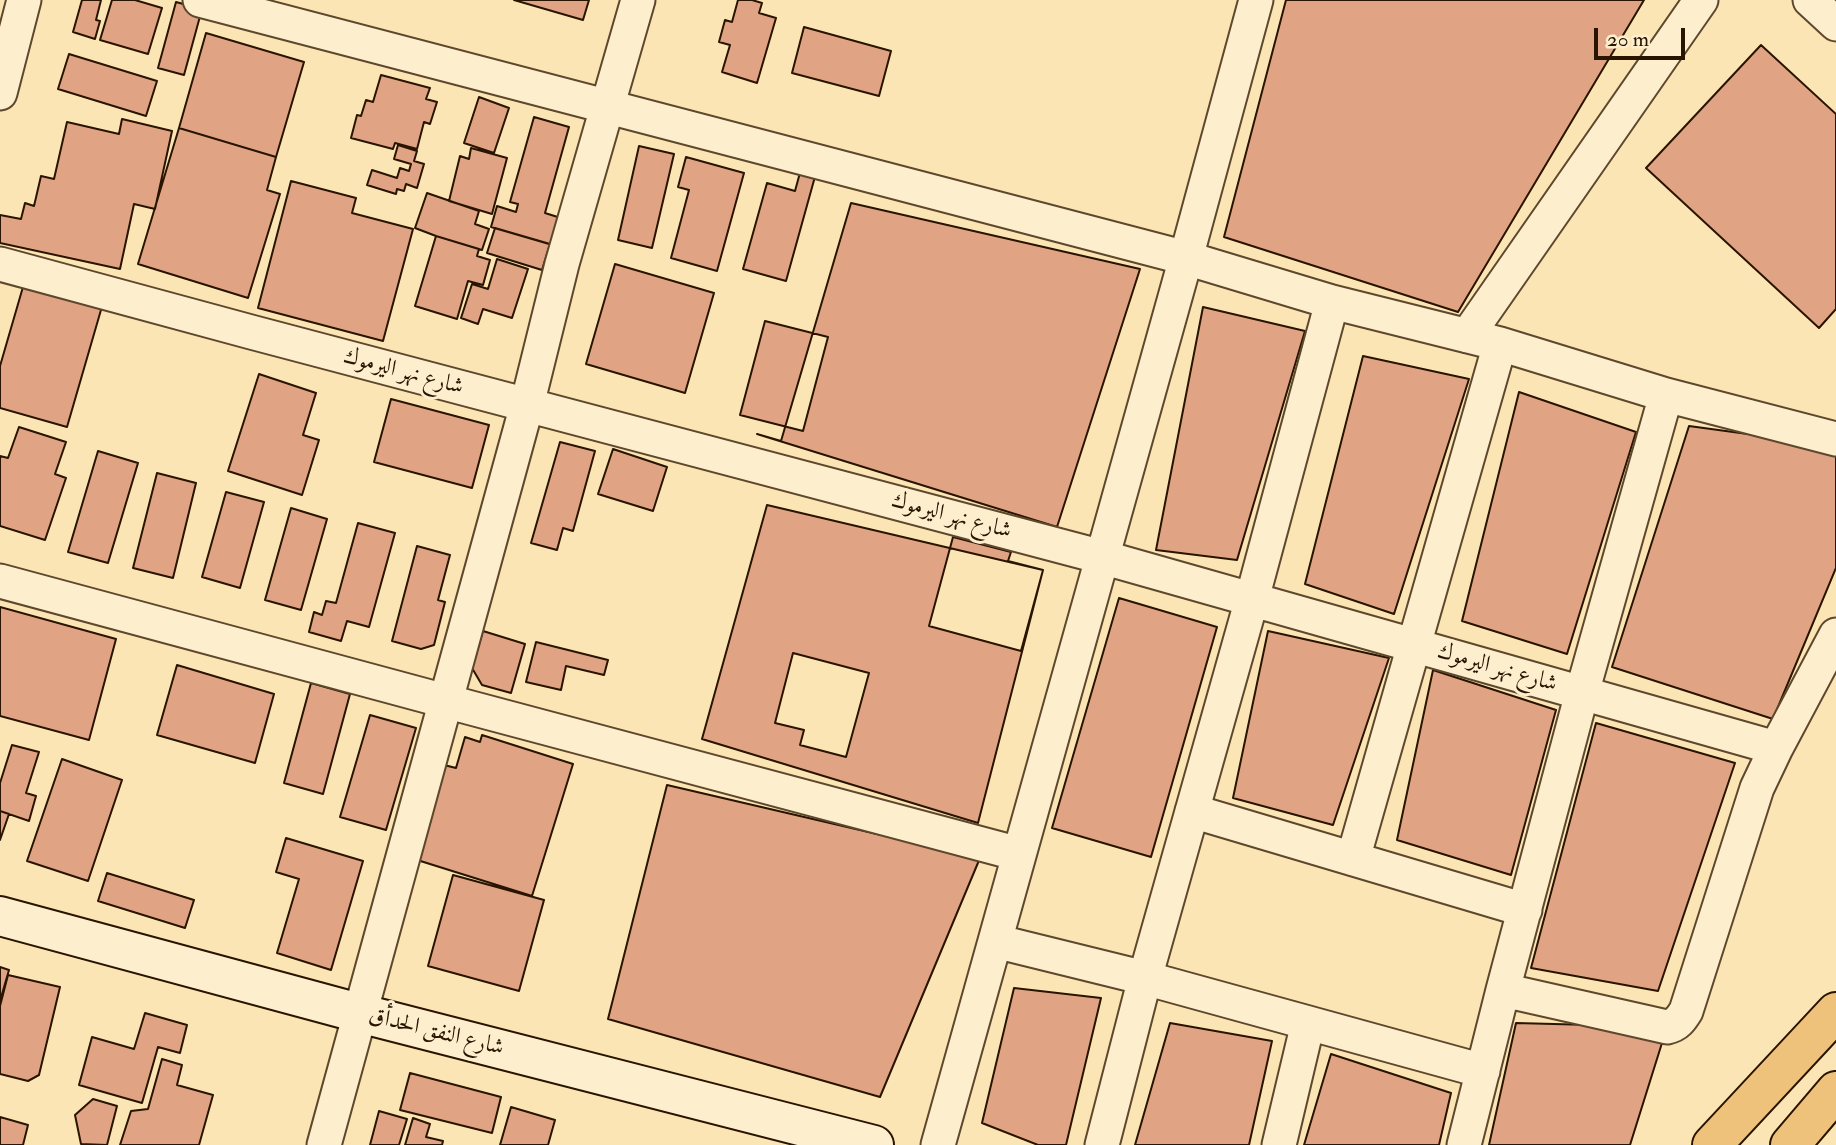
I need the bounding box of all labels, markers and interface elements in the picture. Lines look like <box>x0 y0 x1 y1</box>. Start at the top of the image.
scale bar <box>1598 14 1689 58</box>
text: 20 m <box>1607 26 1649 53</box>
street label: شارع نهر اليرموك <box>340 344 466 402</box>
street label: شارع نهر اليرموك <box>888 488 1014 546</box>
street label: شارع نهر اليرموك <box>1434 639 1560 699</box>
street label: شارع النفق الحدأق <box>366 1003 506 1063</box>

